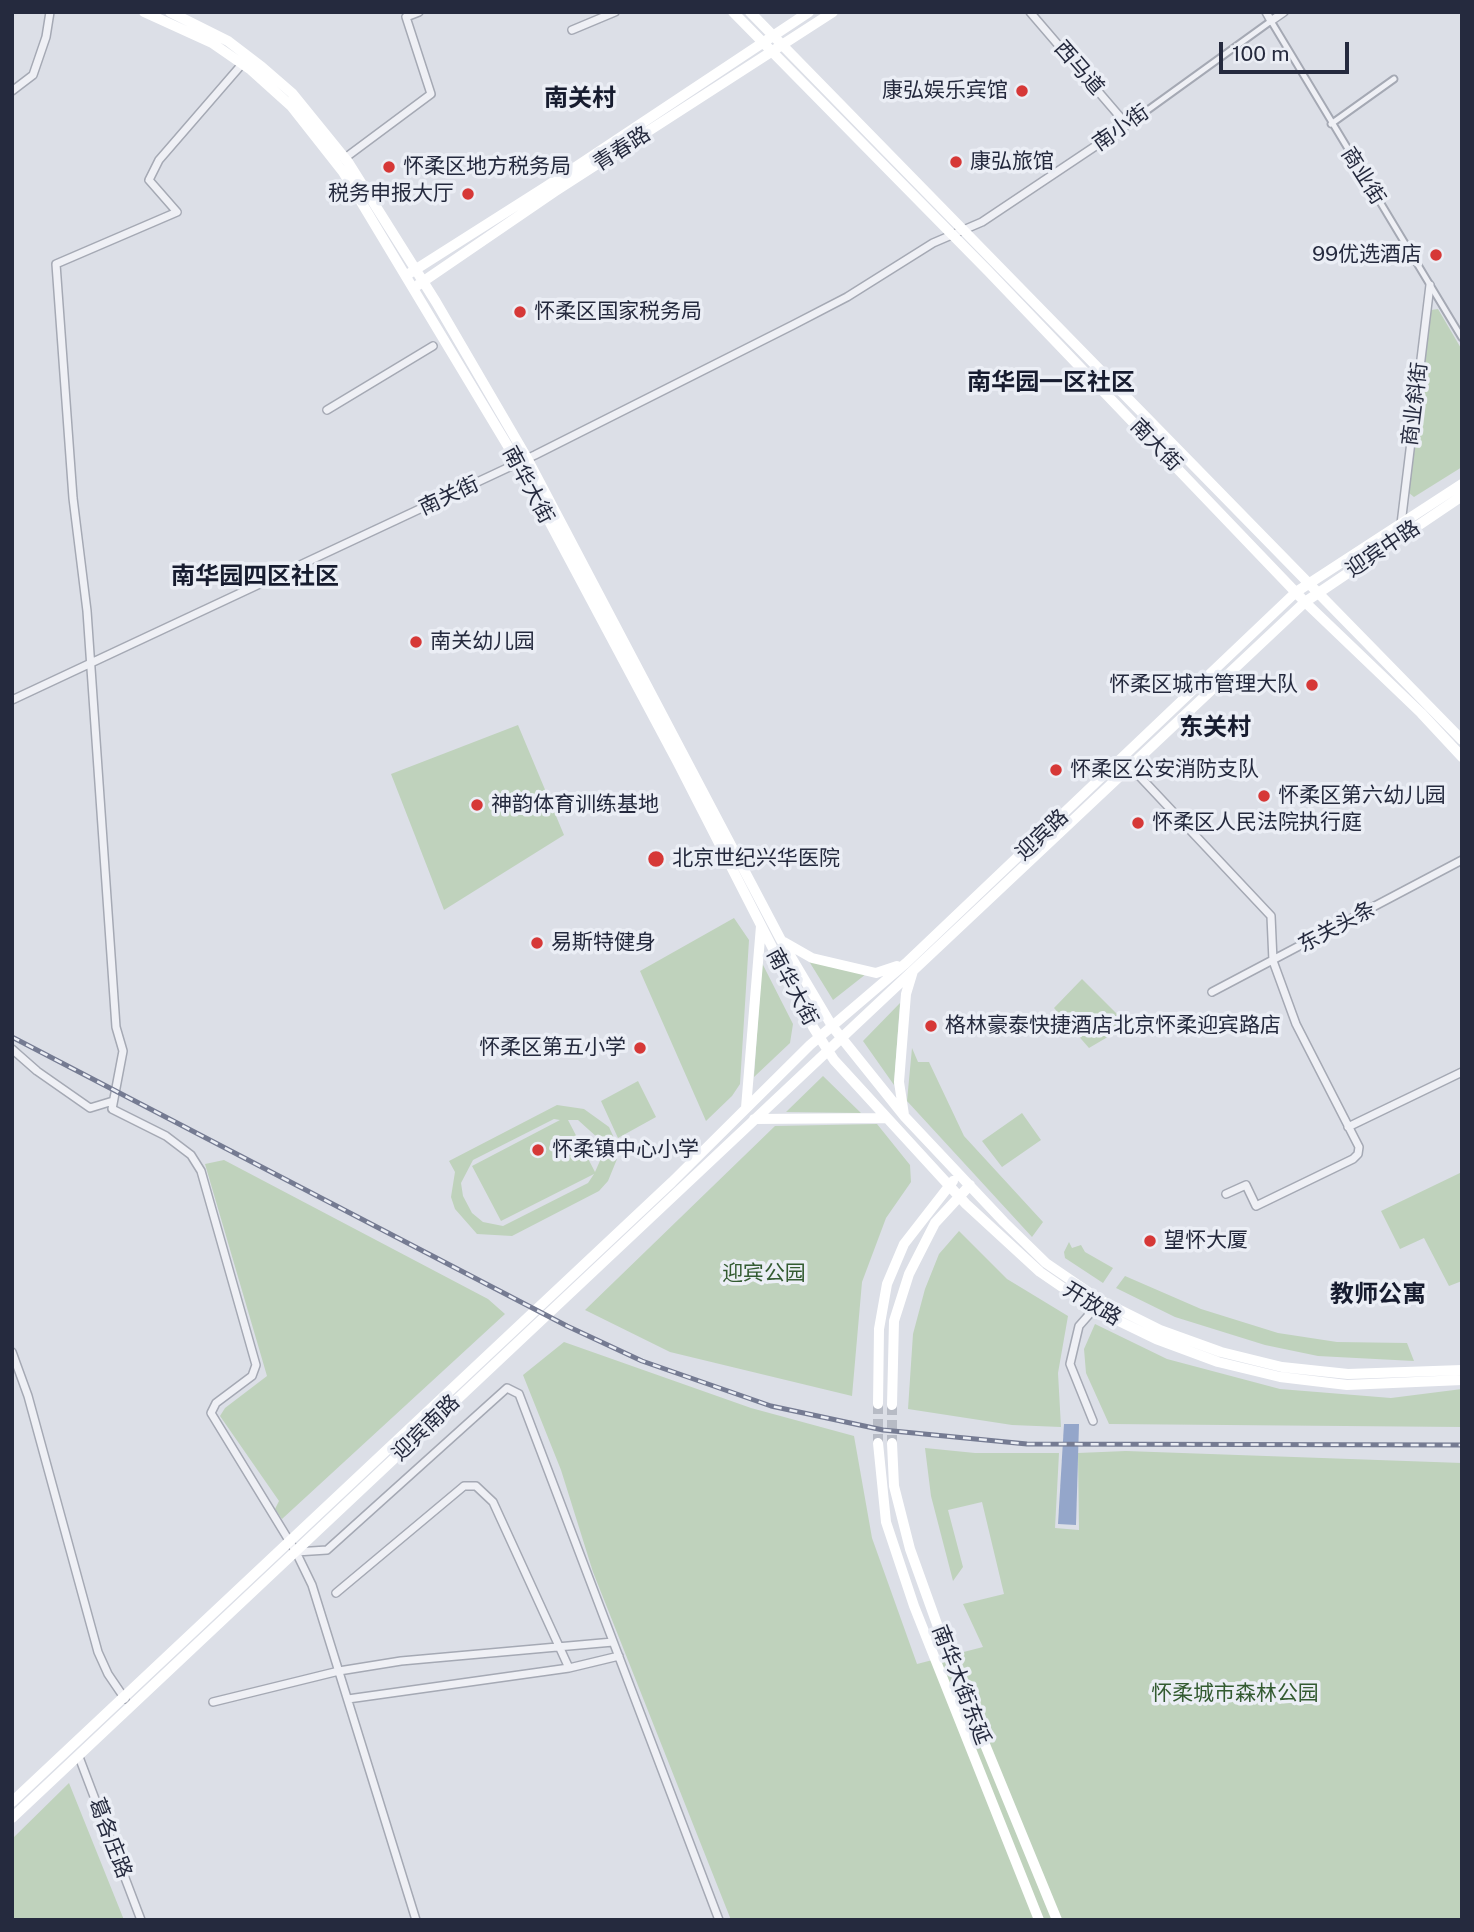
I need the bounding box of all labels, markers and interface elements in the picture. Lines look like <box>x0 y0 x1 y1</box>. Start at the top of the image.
scale bar <box>1222 28 1352 72</box>
street label: 西马道 <box>1049 36 1109 100</box>
text: 100 m <box>1232 41 1289 66</box>
place label: 康弘娱乐宾馆 <box>882 78 1008 104</box>
marker: 康弘娱乐宾馆 <box>1014 83 1030 99</box>
district label: 南关村 <box>544 85 616 113</box>
street label: 南小街 <box>1088 100 1154 156</box>
street label: 青春路 <box>589 121 655 177</box>
street label: 商业街 <box>1336 143 1390 209</box>
place label: 康弘旅馆 <box>970 149 1054 175</box>
place label: 怀柔区地方税务局 <box>403 154 571 180</box>
marker: 康弘旅馆 <box>948 154 964 170</box>
marker: 怀柔区地方税务局 <box>381 159 397 175</box>
place label: 税务申报大厅 <box>328 181 454 207</box>
marker: 税务申报大厅 <box>460 186 476 202</box>
place label: 99优选酒店 <box>1312 242 1422 268</box>
marker: 99优选酒店 <box>1428 247 1444 263</box>
place label: 怀柔区国家税务局 <box>534 299 702 325</box>
marker: 怀柔区国家税务局 <box>512 304 528 320</box>
street label: 商业斜街 <box>1397 361 1433 447</box>
district label: 南华园一区社区 <box>967 369 1135 397</box>
street label: 南大街 <box>1125 414 1187 476</box>
street label: 南华大街 <box>497 442 559 528</box>
street label: 南关街 <box>415 471 483 521</box>
street label: 迎宾中路 <box>1341 515 1425 583</box>
district label: 南华园四区社区 <box>171 563 339 591</box>
place label: 南关幼儿园 <box>430 629 535 655</box>
marker: 南关幼儿园 <box>408 634 424 650</box>
place label: 怀柔区城市管理大队 <box>1109 672 1298 698</box>
marker: 怀柔区城市管理大队 <box>1304 677 1320 693</box>
district label: 东关村 <box>1179 714 1251 742</box>
place label: 怀柔区公安消防支队 <box>1070 757 1259 783</box>
marker: 怀柔区公安消防支队 <box>1048 762 1064 778</box>
place label: 怀柔区第六幼儿园 <box>1278 783 1446 809</box>
marker: 怀柔区第六幼儿园 <box>1256 788 1272 804</box>
place label: 神韵体育训练基地 <box>491 792 659 818</box>
marker: 神韵体育训练基地 <box>469 797 485 813</box>
street label: 迎宾路 <box>1010 804 1074 866</box>
place label: 怀柔区人民法院执行庭 <box>1152 810 1362 836</box>
marker: 怀柔区人民法院执行庭 <box>1130 815 1146 831</box>
place label: 北京世纪兴华医院 <box>672 846 840 872</box>
marker: 北京世纪兴华医院 <box>646 849 666 869</box>
street label: 东关头条 <box>1294 896 1380 958</box>
place label: 易斯特健身 <box>551 930 656 956</box>
marker: 易斯特健身 <box>529 935 545 951</box>
street label: 南华大街 <box>761 944 823 1030</box>
place label: 格林豪泰快捷酒店北京怀柔迎宾路店 <box>945 1013 1281 1039</box>
marker: 格林豪泰快捷酒店北京怀柔迎宾路店 <box>923 1018 939 1034</box>
place label: 怀柔区第五小学 <box>479 1035 626 1061</box>
marker: 怀柔区第五小学 <box>632 1040 648 1056</box>
place label: 怀柔镇中心小学 <box>552 1137 699 1163</box>
marker: 怀柔镇中心小学 <box>530 1142 546 1158</box>
place label: 望怀大厦 <box>1164 1228 1248 1254</box>
marker: 望怀大厦 <box>1142 1233 1158 1249</box>
park label: 迎宾公园 <box>722 1261 806 1287</box>
street label: 开放路 <box>1059 1277 1125 1331</box>
district label: 教师公寓 <box>1330 1281 1426 1309</box>
street label: 迎宾南路 <box>387 1390 465 1466</box>
street label: 南华大街东延 <box>927 1622 995 1748</box>
park label: 怀柔城市森林公园 <box>1151 1681 1319 1707</box>
street label: 葛各庄路 <box>83 1794 137 1882</box>

